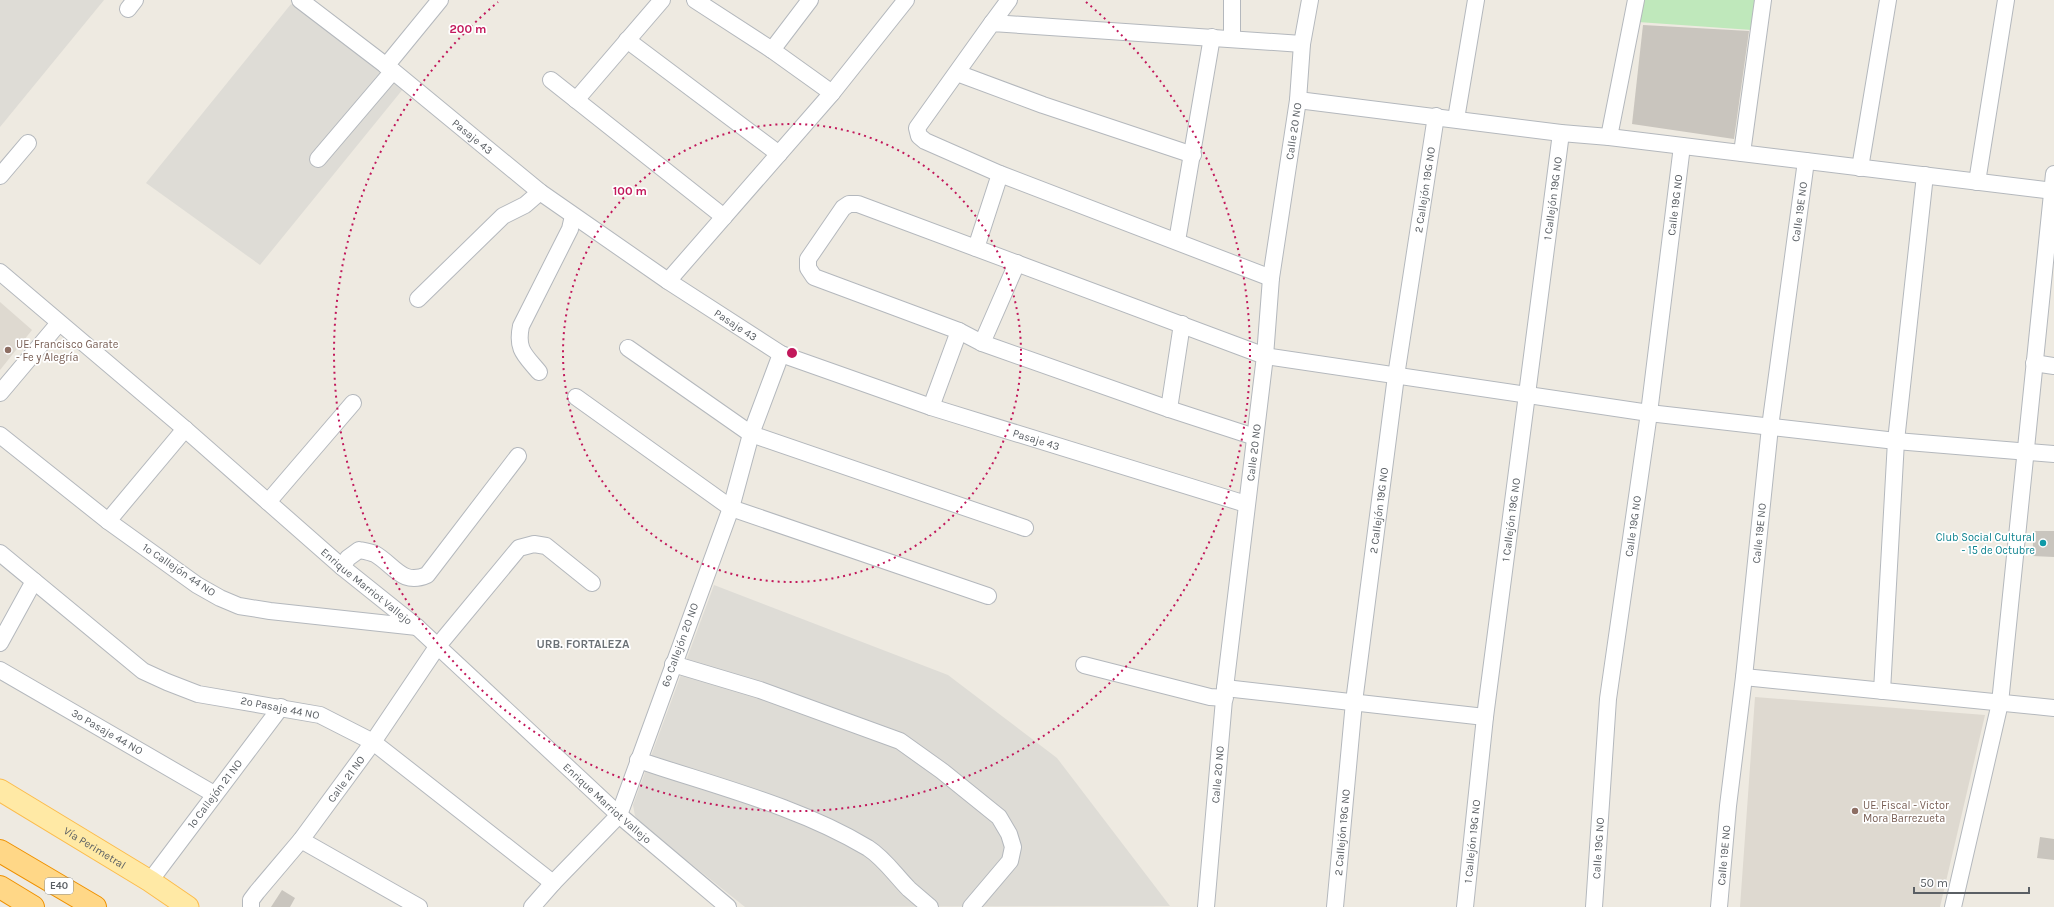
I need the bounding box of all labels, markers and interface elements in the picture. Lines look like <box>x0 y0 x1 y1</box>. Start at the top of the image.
text: 200 m <box>450 22 486 36</box>
street label: Calle 20 NO <box>1283 102 1304 161</box>
street label: Pasaje 43 <box>450 116 495 157</box>
street label: 2 Callejón 19G NO <box>1412 146 1438 234</box>
street label: 1 Callejón 19G NO <box>1541 156 1564 241</box>
street label: Calle 19G NO <box>1664 174 1685 236</box>
street label: Calle 19E NO <box>1789 181 1810 243</box>
text: 100 m <box>613 184 647 198</box>
street label: Pasaje 43 <box>712 306 760 343</box>
place label: UE. Francisco Garate - Fe y Alegría <box>16 338 119 364</box>
marker: UE. Francisco Garate - Fe y Alegría <box>3 345 13 355</box>
centre of rings <box>785 346 799 360</box>
street label: Calle 20 NO <box>1243 423 1263 482</box>
street label: Pasaje 43 <box>1011 426 1061 453</box>
street label: 2 Callejón 19G NO <box>1367 467 1391 554</box>
street label: 1 Callejón 19G NO <box>1499 477 1523 562</box>
street label: Calle 19G NO <box>1622 495 1644 558</box>
street label: Calle 19E NO <box>1749 502 1769 564</box>
place label: Club Social Cultural - 15 de Octubre <box>1936 531 2035 557</box>
marker: Club Social Cultural - 15 de Octubre <box>2038 538 2048 548</box>
street label: 1º Callejón 44 NO <box>140 541 218 599</box>
street label: Enrique Marriot Vallejo <box>318 545 415 627</box>
street label: 6º Callejón 20 NO <box>659 601 701 689</box>
district label: URB. FORTALEZA <box>536 637 630 651</box>
street label: 2º Pasaje 44 NO <box>239 694 321 722</box>
street label: 3º Pasaje 44 NO <box>69 706 145 758</box>
street label: Calle 20 NO <box>1209 745 1226 804</box>
street label: Calle 21 NO <box>325 753 367 805</box>
street label: 1º Callejón 21 NO <box>185 757 245 831</box>
street label: Enrique Marriot Vallejo <box>561 760 654 846</box>
street label: 2 Callejón 19G NO <box>1331 789 1352 876</box>
street label: 1 Callejón 19G NO <box>1461 799 1483 884</box>
place label: UE. Fiscal - Victor Mora Barrezueta <box>1863 799 1949 825</box>
marker: UE. Fiscal - Victor Mora Barrezueta <box>1850 806 1860 816</box>
street label: Calle 19G NO <box>1589 817 1607 879</box>
street label: Vía Perimetral <box>61 824 128 871</box>
street label: Calle 19E NO <box>1714 824 1733 886</box>
scale bar <box>1914 869 2029 895</box>
text: 50 m <box>1920 876 1948 890</box>
road number: E40 <box>45 878 73 894</box>

